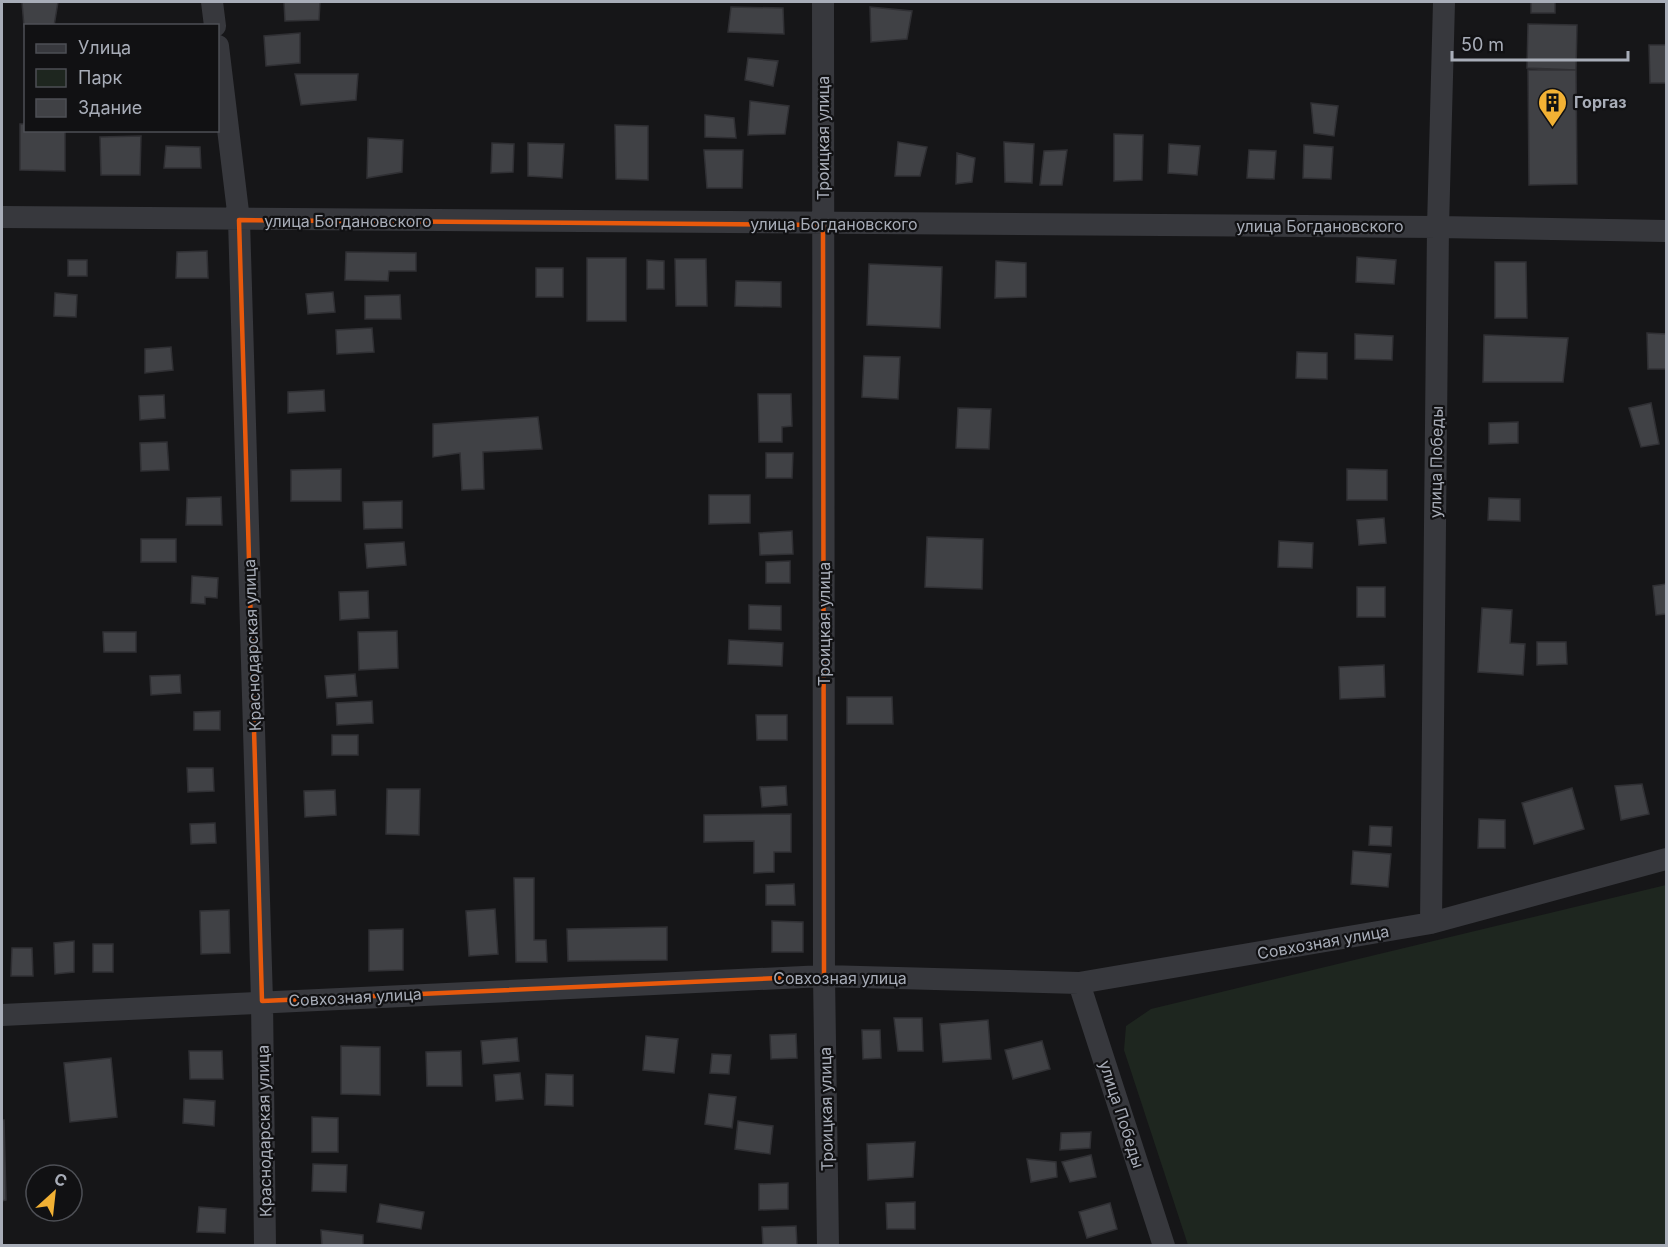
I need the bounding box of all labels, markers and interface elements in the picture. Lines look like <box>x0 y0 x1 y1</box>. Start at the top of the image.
legend <box>24 24 219 132</box>
scale bar <box>1452 24 1628 62</box>
text: 50 m <box>1461 34 1504 55</box>
text: Улица <box>78 37 131 58</box>
text: Парк <box>78 67 123 88</box>
street label: Троицкая улица <box>813 76 833 200</box>
building icon: Горгаз <box>1537 86 1569 128</box>
place label: Горгаз <box>1574 92 1627 112</box>
text: Здание <box>78 97 142 118</box>
street label: улица Богдановского <box>264 211 432 231</box>
street label: улица Богдановского <box>750 214 918 234</box>
street label: улица Богдановского <box>1236 216 1404 236</box>
street label: улица Победы <box>1425 406 1447 518</box>
street label: Краснодарская улица <box>239 559 265 731</box>
street label: Троицкая улица <box>814 562 834 686</box>
street label: Совхозная улица <box>1256 921 1390 963</box>
street label: Совхозная улица <box>773 968 907 988</box>
street label: Совхозная улица <box>288 984 422 1010</box>
street label: Краснодарская улица <box>252 1045 276 1217</box>
street label: Троицкая улица <box>815 1047 837 1171</box>
street label: улица Победы <box>1095 1058 1149 1170</box>
north arrow <box>24 1163 84 1223</box>
text: С <box>51 1168 71 1191</box>

